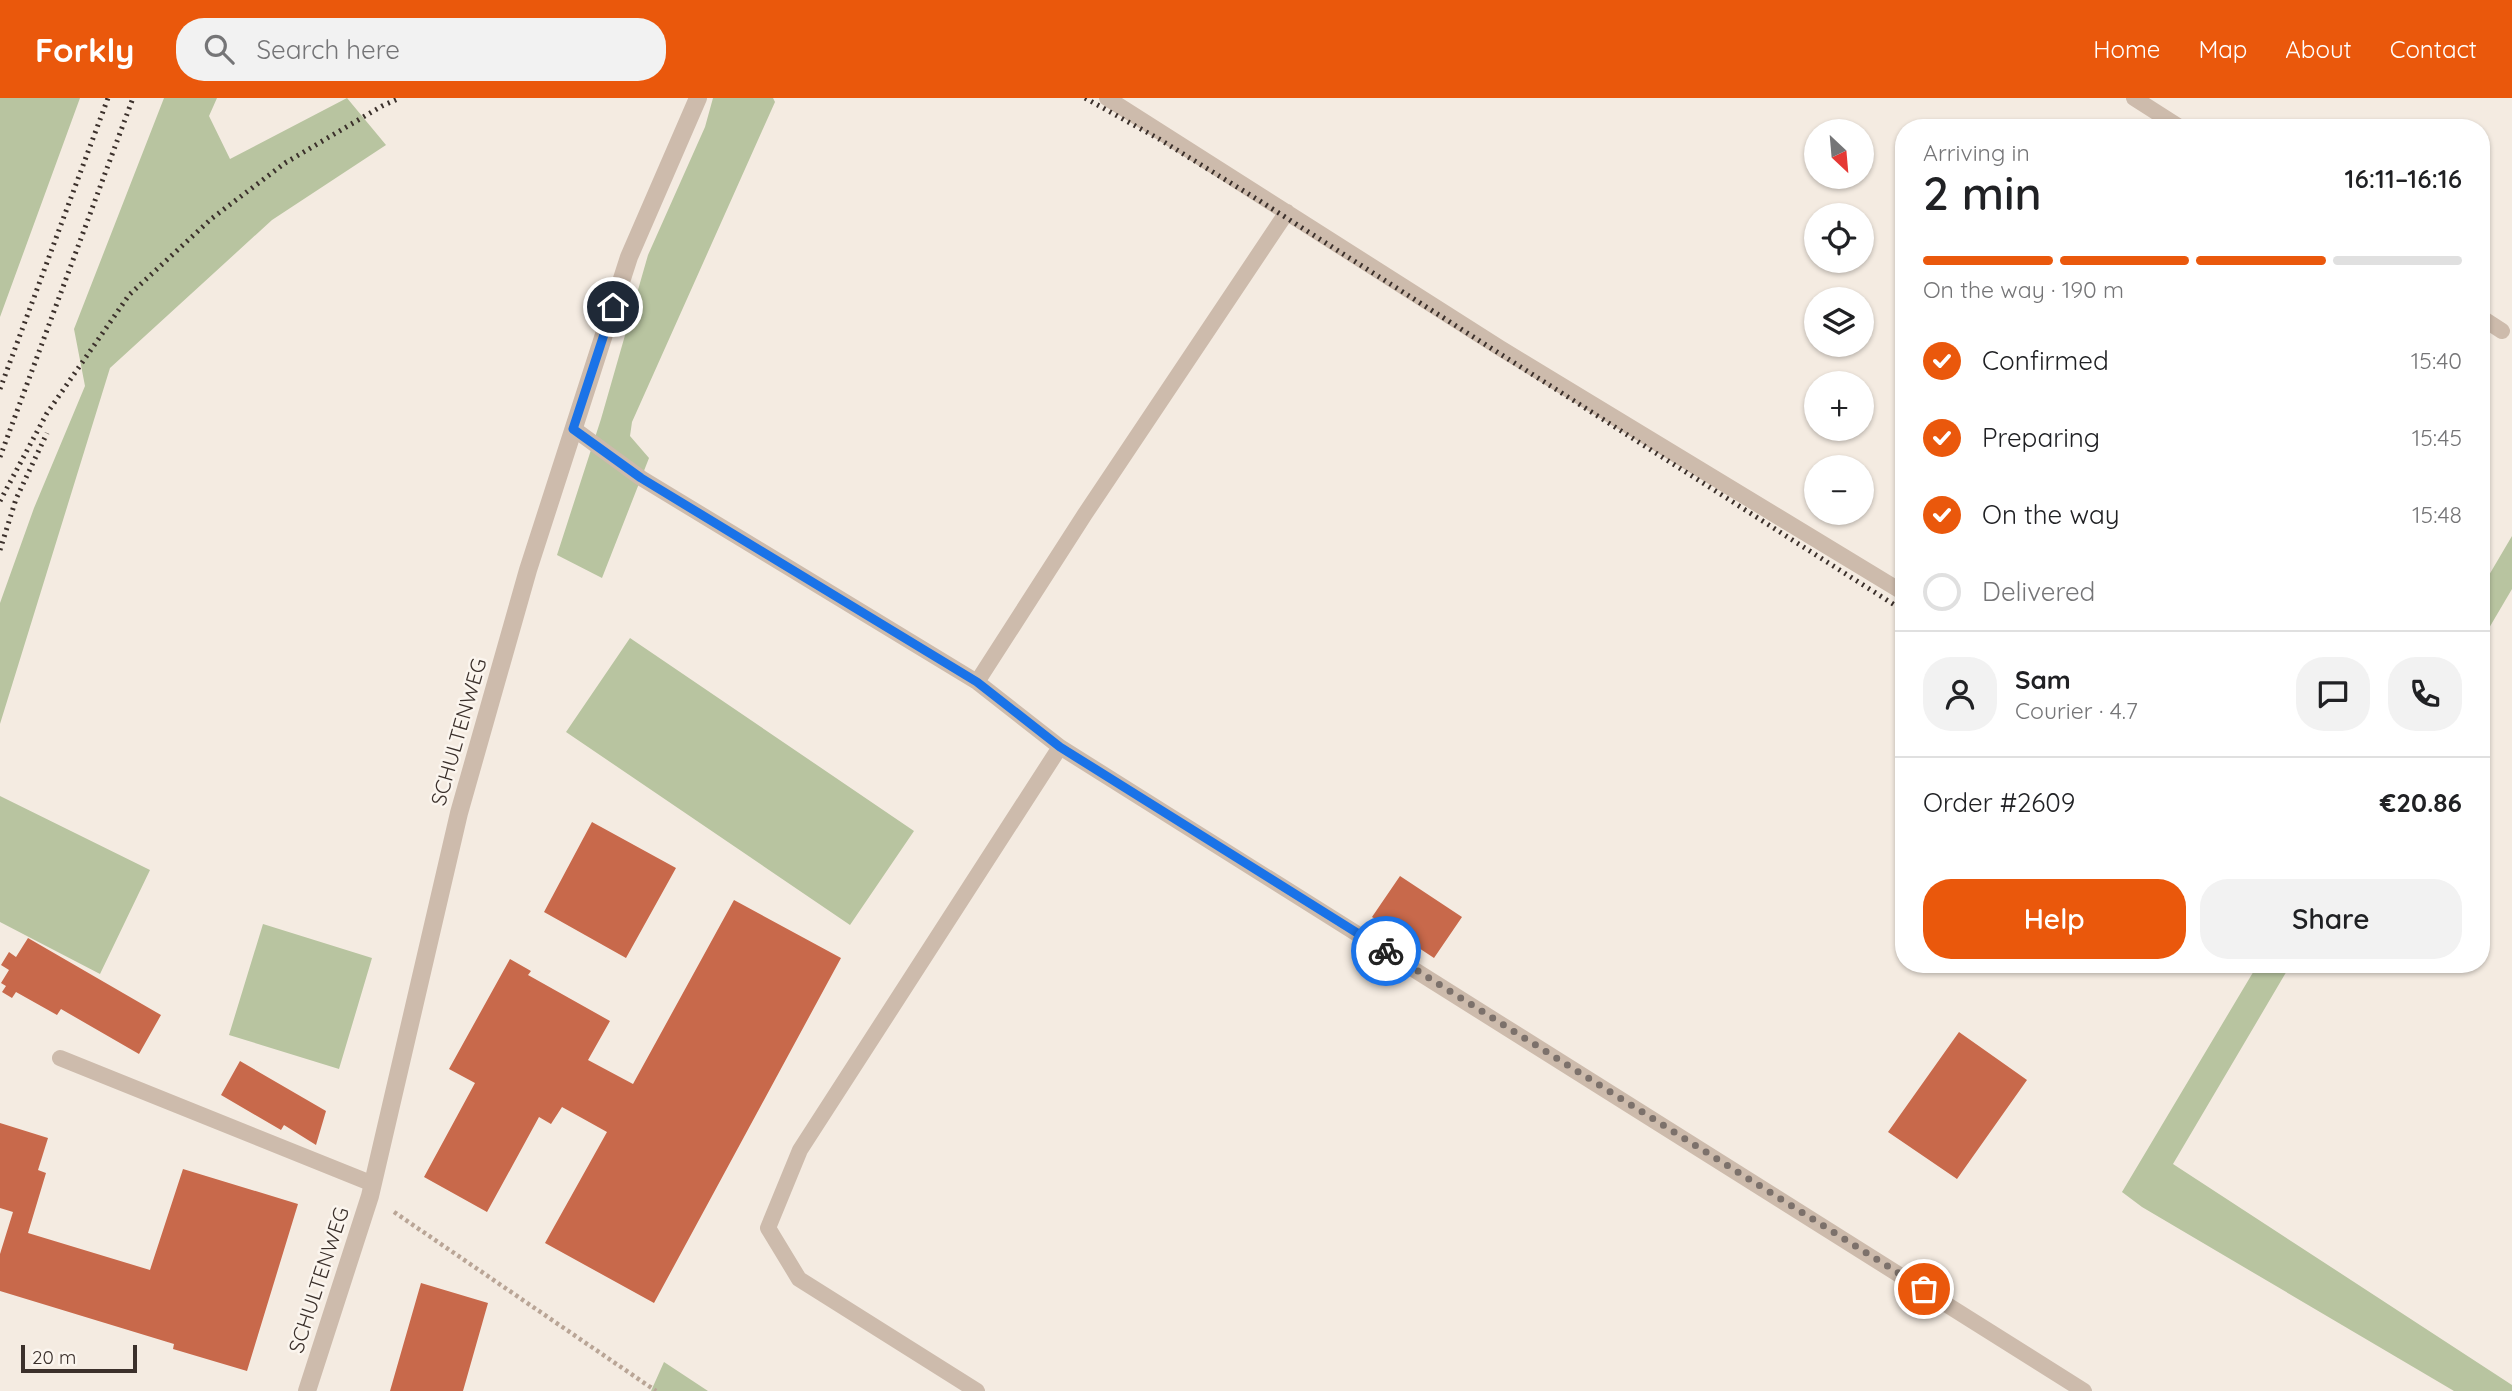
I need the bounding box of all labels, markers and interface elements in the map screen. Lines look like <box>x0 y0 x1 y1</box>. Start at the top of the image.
search box <box>176 18 666 81</box>
text: Forkly <box>35 29 134 70</box>
icon: search <box>200 30 238 68</box>
text: Search here <box>256 33 400 66</box>
text: Home <box>2093 34 2160 64</box>
text: Map <box>2198 34 2247 64</box>
text: About <box>2285 34 2352 64</box>
text: Contact <box>2390 34 2477 64</box>
north arrow <box>1804 119 1874 189</box>
map controls <box>1804 119 1874 525</box>
text: Arriving in <box>1923 138 2030 167</box>
text: 16:11–16:16 <box>2345 162 2462 195</box>
text: 2 min <box>1923 164 2042 222</box>
button: locate <box>1804 203 1874 273</box>
text: On the way · 190 m <box>1923 275 2124 304</box>
pin <box>583 277 643 337</box>
button: layers <box>1804 287 1874 357</box>
icon: home <box>594 288 632 326</box>
icon: check <box>1923 342 1961 380</box>
text: Confirmed <box>1982 344 2109 377</box>
text: 15:40 <box>2411 346 2462 375</box>
button: + <box>1804 371 1874 441</box>
icon: check <box>1923 419 1961 457</box>
text: Preparing <box>1982 421 2100 454</box>
text: 15:45 <box>2412 423 2462 452</box>
button: − <box>1804 455 1874 525</box>
icon: check <box>1923 496 1961 534</box>
text: On the way <box>1982 498 2120 531</box>
text: 15:48 <box>2412 500 2462 529</box>
text: Delivered <box>1982 575 2095 608</box>
street label: SCHULTENWEG <box>425 655 492 808</box>
button: person <box>1923 657 1997 731</box>
button: chat <box>2296 657 2370 731</box>
button: phone <box>2388 657 2462 731</box>
text: Sam <box>2015 663 2071 696</box>
text: Courier · 4.7 <box>2015 696 2138 725</box>
text: Order #2609 <box>1923 786 2075 819</box>
text: €20.86 <box>2380 786 2462 819</box>
button: Help <box>1923 879 2186 959</box>
button: Share <box>2200 879 2462 959</box>
courier <box>1351 916 1421 986</box>
icon: bike <box>1367 932 1405 970</box>
street label: SCHULTENWEG <box>282 1203 354 1356</box>
pin <box>1894 1259 1954 1319</box>
icon: bag <box>1905 1270 1943 1308</box>
scale bar <box>21 1342 136 1374</box>
text: 20 m <box>32 1345 76 1369</box>

